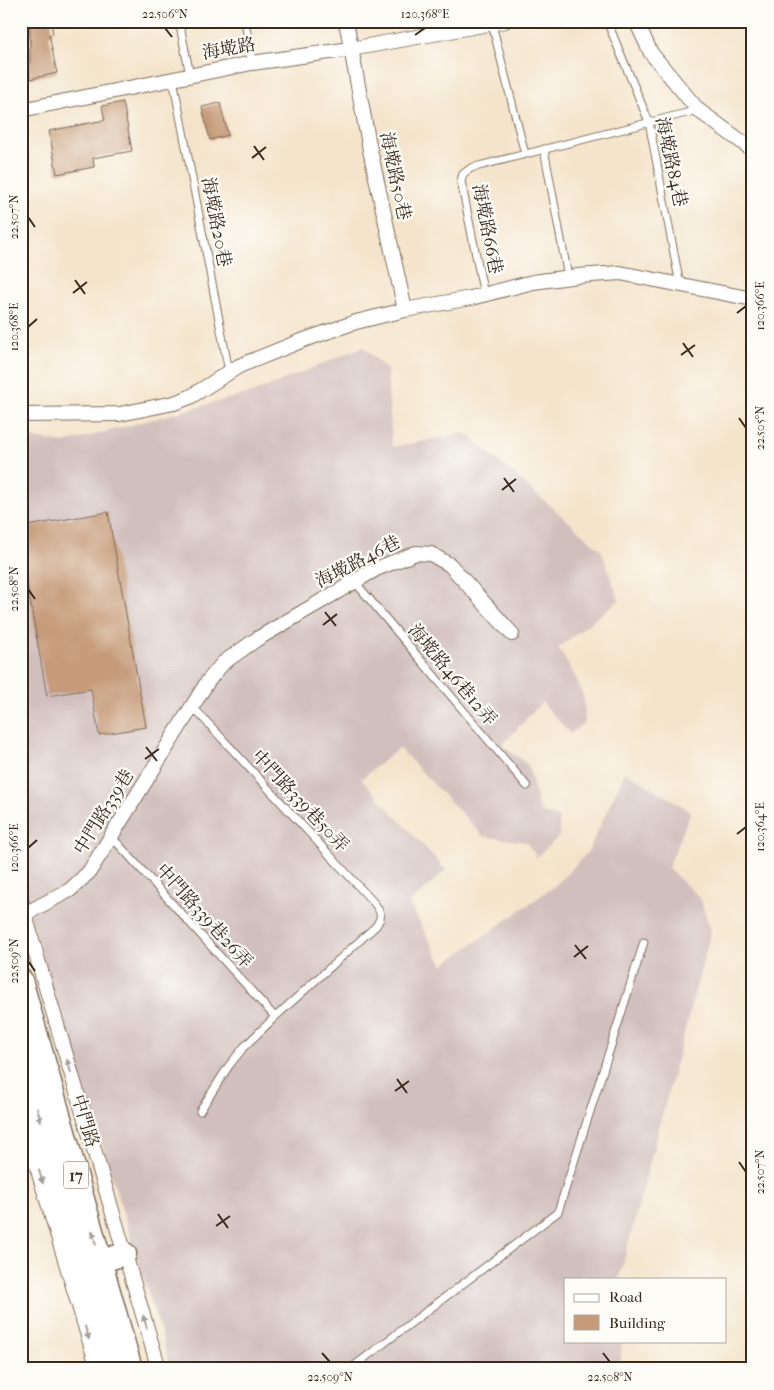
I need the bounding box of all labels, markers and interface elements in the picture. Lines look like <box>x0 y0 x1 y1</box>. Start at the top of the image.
text: 22.506°N <box>142 7 188 21</box>
text: 120.368°E <box>401 7 449 21</box>
street label: 海墘路 <box>201 34 257 64</box>
street label: 海墘路84巷 <box>651 115 691 209</box>
street label: 海墘路50巷 <box>375 130 415 222</box>
street label: 海墘路20巷 <box>197 175 235 269</box>
street label: 海墘路66巷 <box>468 182 506 276</box>
text: 22.507°N <box>7 194 21 240</box>
text: 120.366°E <box>753 281 767 331</box>
text: 120.368°E <box>7 303 21 351</box>
text: 22.505°N <box>753 406 767 450</box>
street label: 海墘路46巷 <box>312 532 404 592</box>
text: 22.508°N <box>7 566 21 612</box>
street label: 海墘路46巷12弄 <box>403 620 501 730</box>
street label: 中門路339巷50弄 <box>247 746 353 856</box>
street label: 中門路339巷 <box>70 766 138 858</box>
text: 120.364°E <box>753 802 767 852</box>
text: 120.366°E <box>7 823 21 873</box>
street label: 中門路339巷26弄 <box>152 859 256 973</box>
text: 22.509°N <box>7 938 21 984</box>
one-way arrow <box>64 1058 72 1073</box>
street label: 中門路 <box>67 1092 103 1150</box>
one-way arrow <box>36 1107 44 1122</box>
text: 22.507°N <box>753 1149 767 1195</box>
road number: 17 <box>64 1162 88 1188</box>
one-way arrow <box>37 1170 45 1185</box>
one-way arrow <box>90 1230 98 1245</box>
legend <box>564 1278 726 1342</box>
text: Road <box>609 1288 643 1306</box>
one-way arrow <box>141 1314 149 1329</box>
text: Building <box>609 1314 666 1332</box>
one-way arrow <box>84 1325 92 1340</box>
text: 22.509°N <box>307 1370 353 1384</box>
text: 22.508°N <box>587 1370 633 1384</box>

